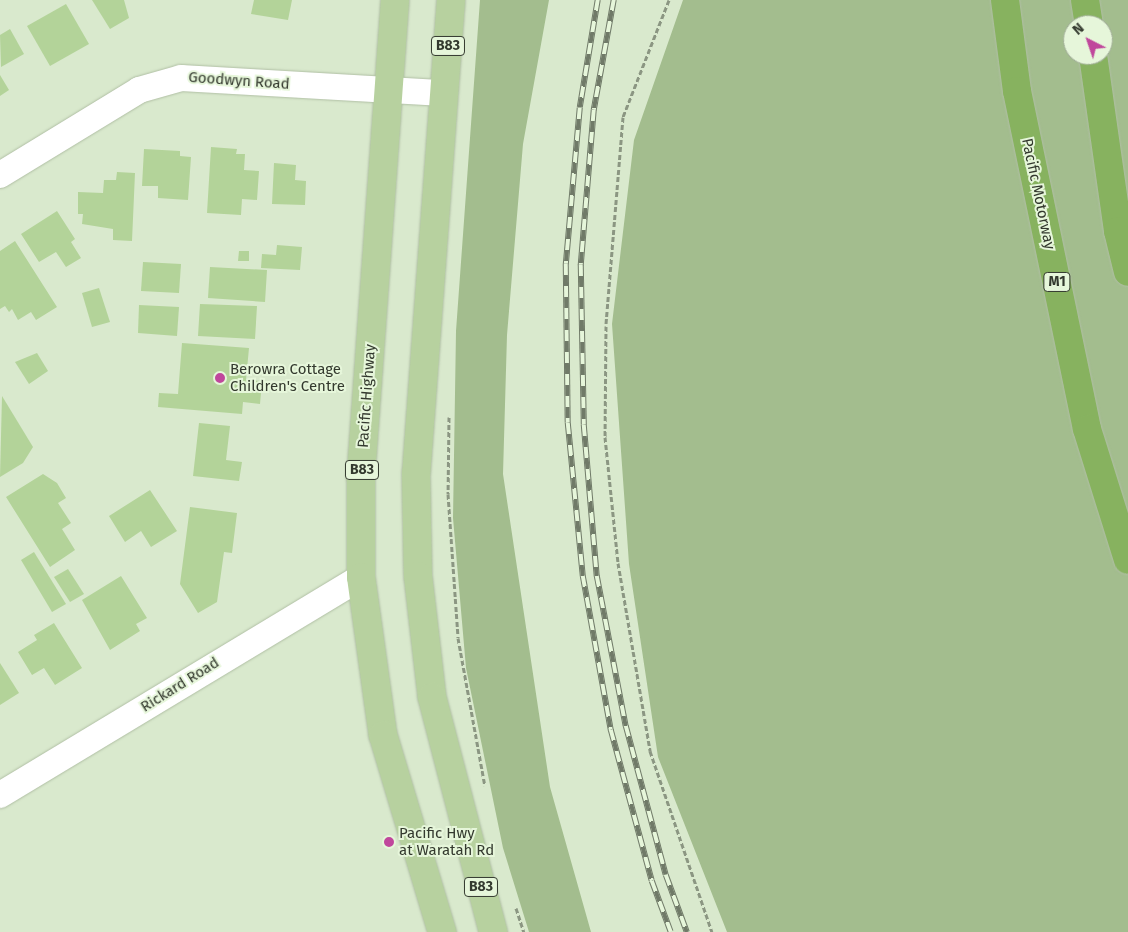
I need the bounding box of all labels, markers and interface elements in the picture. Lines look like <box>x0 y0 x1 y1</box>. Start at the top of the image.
north arrow <box>1063 15 1113 65</box>
text: N <box>1069 20 1088 39</box>
road number: B83 <box>430 34 466 58</box>
street label: Goodwyn Road <box>188 68 290 94</box>
street label: Pacific Motorway <box>1017 137 1059 251</box>
road number: M1 <box>1043 270 1071 294</box>
street label: Pacific Highway <box>354 343 380 449</box>
place label: Berowra Cottage Children's Centre <box>230 360 345 395</box>
marker: Berowra Cottage Children's Centre <box>214 372 226 384</box>
road number: B83 <box>344 458 380 482</box>
street label: Rickard Road <box>138 654 222 716</box>
place label: Pacific Hwy at Waratah Rd <box>399 824 494 859</box>
marker: Pacific Hwy at Waratah Rd <box>383 836 395 848</box>
road number: B83 <box>464 876 498 899</box>

